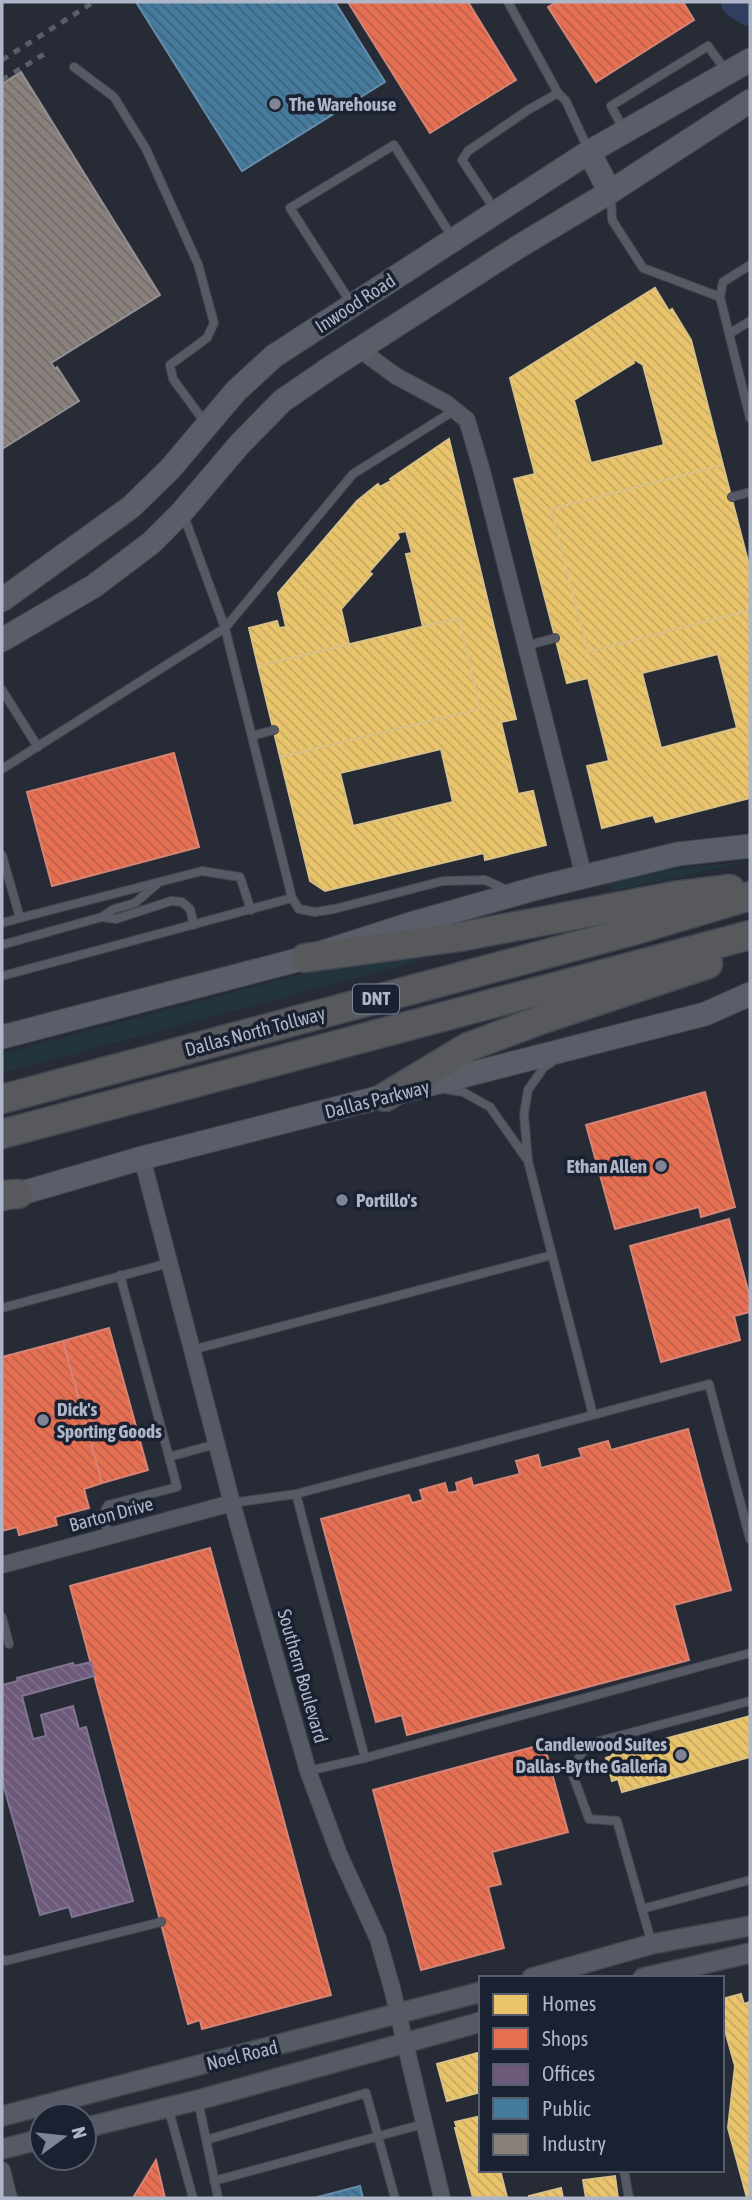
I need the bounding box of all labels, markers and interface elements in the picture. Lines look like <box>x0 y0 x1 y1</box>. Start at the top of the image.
place label: The Warehouse <box>289 93 397 115</box>
marker: The Warehouse <box>267 96 283 112</box>
street label: Inwood Road <box>311 269 399 337</box>
road number: DNT <box>353 984 399 1014</box>
street label: Dallas North Tollway <box>182 1002 328 1060</box>
street label: Dallas Parkway <box>322 1075 432 1123</box>
place label: Ethan Allen <box>567 1155 647 1177</box>
marker: Ethan Allen <box>653 1158 669 1174</box>
place label: Portillo's <box>356 1189 417 1211</box>
marker: Portillo's <box>334 1192 350 1208</box>
place label: Dick's Sporting Goods <box>57 1398 162 1442</box>
marker: Dick's Sporting Goods <box>35 1412 51 1428</box>
street label: Barton Drive <box>67 1492 155 1536</box>
street label: Southern Boulevard <box>273 1606 333 1746</box>
place label: Candlewood Suites Dallas-By the Galleria <box>516 1733 667 1777</box>
marker: Candlewood Suites Dallas-By the Galleria <box>673 1747 689 1763</box>
legend <box>479 1976 724 2172</box>
text: Homes <box>542 1991 596 2015</box>
text: Shops <box>542 2026 588 2050</box>
street label: Noel Road <box>204 2036 280 2074</box>
text: Offices <box>542 2061 595 2085</box>
text: Public <box>542 2096 591 2120</box>
north arrow <box>28 2102 98 2172</box>
text: N <box>67 2124 91 2141</box>
text: Industry <box>542 2131 606 2155</box>

